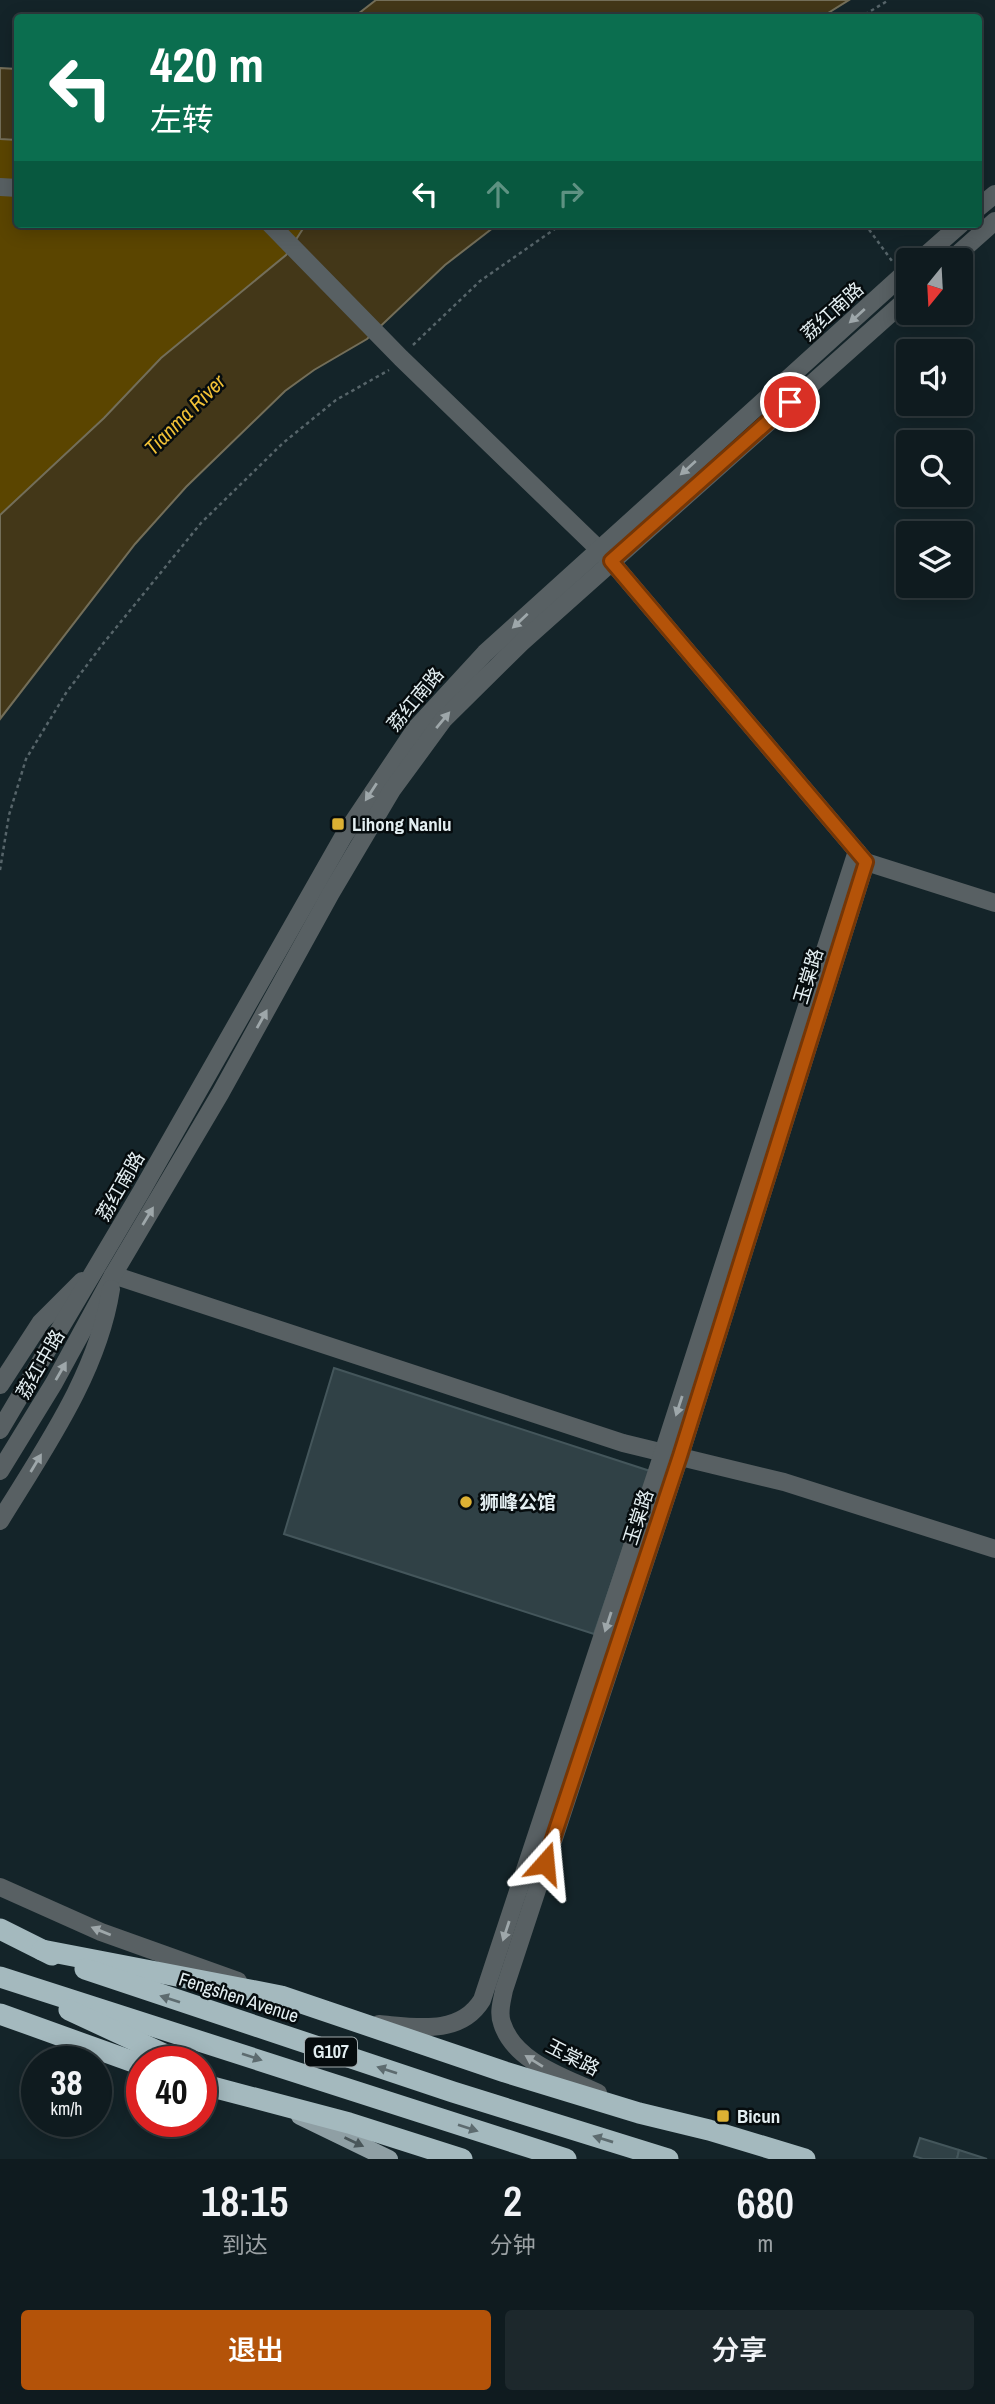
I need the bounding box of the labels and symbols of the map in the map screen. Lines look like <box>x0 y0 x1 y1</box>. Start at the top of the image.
north arrow <box>896 248 973 326</box>
street label: 荔红南路 <box>795 276 869 346</box>
one-way arrow <box>849 308 866 323</box>
water label: Tianma River <box>138 367 232 462</box>
pin <box>760 372 820 432</box>
one-way arrow <box>679 460 697 476</box>
one-way arrow <box>511 613 529 629</box>
street label: 荔红南路 <box>381 662 449 736</box>
one-way arrow <box>435 712 450 729</box>
one-way arrow <box>365 782 378 802</box>
place label: Lihong Nanlu <box>352 811 452 837</box>
marker: Lihong Nanlu <box>330 816 346 832</box>
street label: 玉棠路 <box>787 945 829 1007</box>
one-way arrow <box>256 1010 268 1029</box>
street label: 荔红南路 <box>90 1147 150 1225</box>
one-way arrow <box>142 1207 154 1226</box>
street label: 荔红中路 <box>10 1325 70 1403</box>
one-way arrow <box>55 1361 67 1381</box>
one-way arrow <box>673 1395 683 1416</box>
one-way arrow <box>29 1453 42 1472</box>
street label: 玉棠路 <box>617 1486 659 1548</box>
place label: 狮峰公馆 <box>480 1489 556 1515</box>
marker: 狮峰公馆 <box>458 1494 474 1510</box>
one-way arrow <box>602 1611 613 1632</box>
position arrow <box>508 1826 582 1900</box>
one-way arrow <box>500 1921 511 1942</box>
one-way arrow <box>91 1926 112 1937</box>
street label: Fengshen Avenue <box>176 1965 302 2029</box>
one-way arrow <box>160 1993 181 2004</box>
street label: 玉棠路 <box>542 2032 604 2082</box>
road number: G107 <box>305 2038 357 2066</box>
speed limit sign: 40 <box>126 2046 217 2137</box>
one-way arrow <box>242 2052 263 2063</box>
one-way arrow <box>525 2054 544 2067</box>
one-way arrow <box>376 2064 397 2074</box>
place label: Bicun <box>737 2103 780 2129</box>
marker: Bicun <box>715 2108 731 2124</box>
one-way arrow <box>458 2123 479 2133</box>
one-way arrow <box>593 2133 614 2143</box>
one-way arrow <box>344 2136 364 2148</box>

